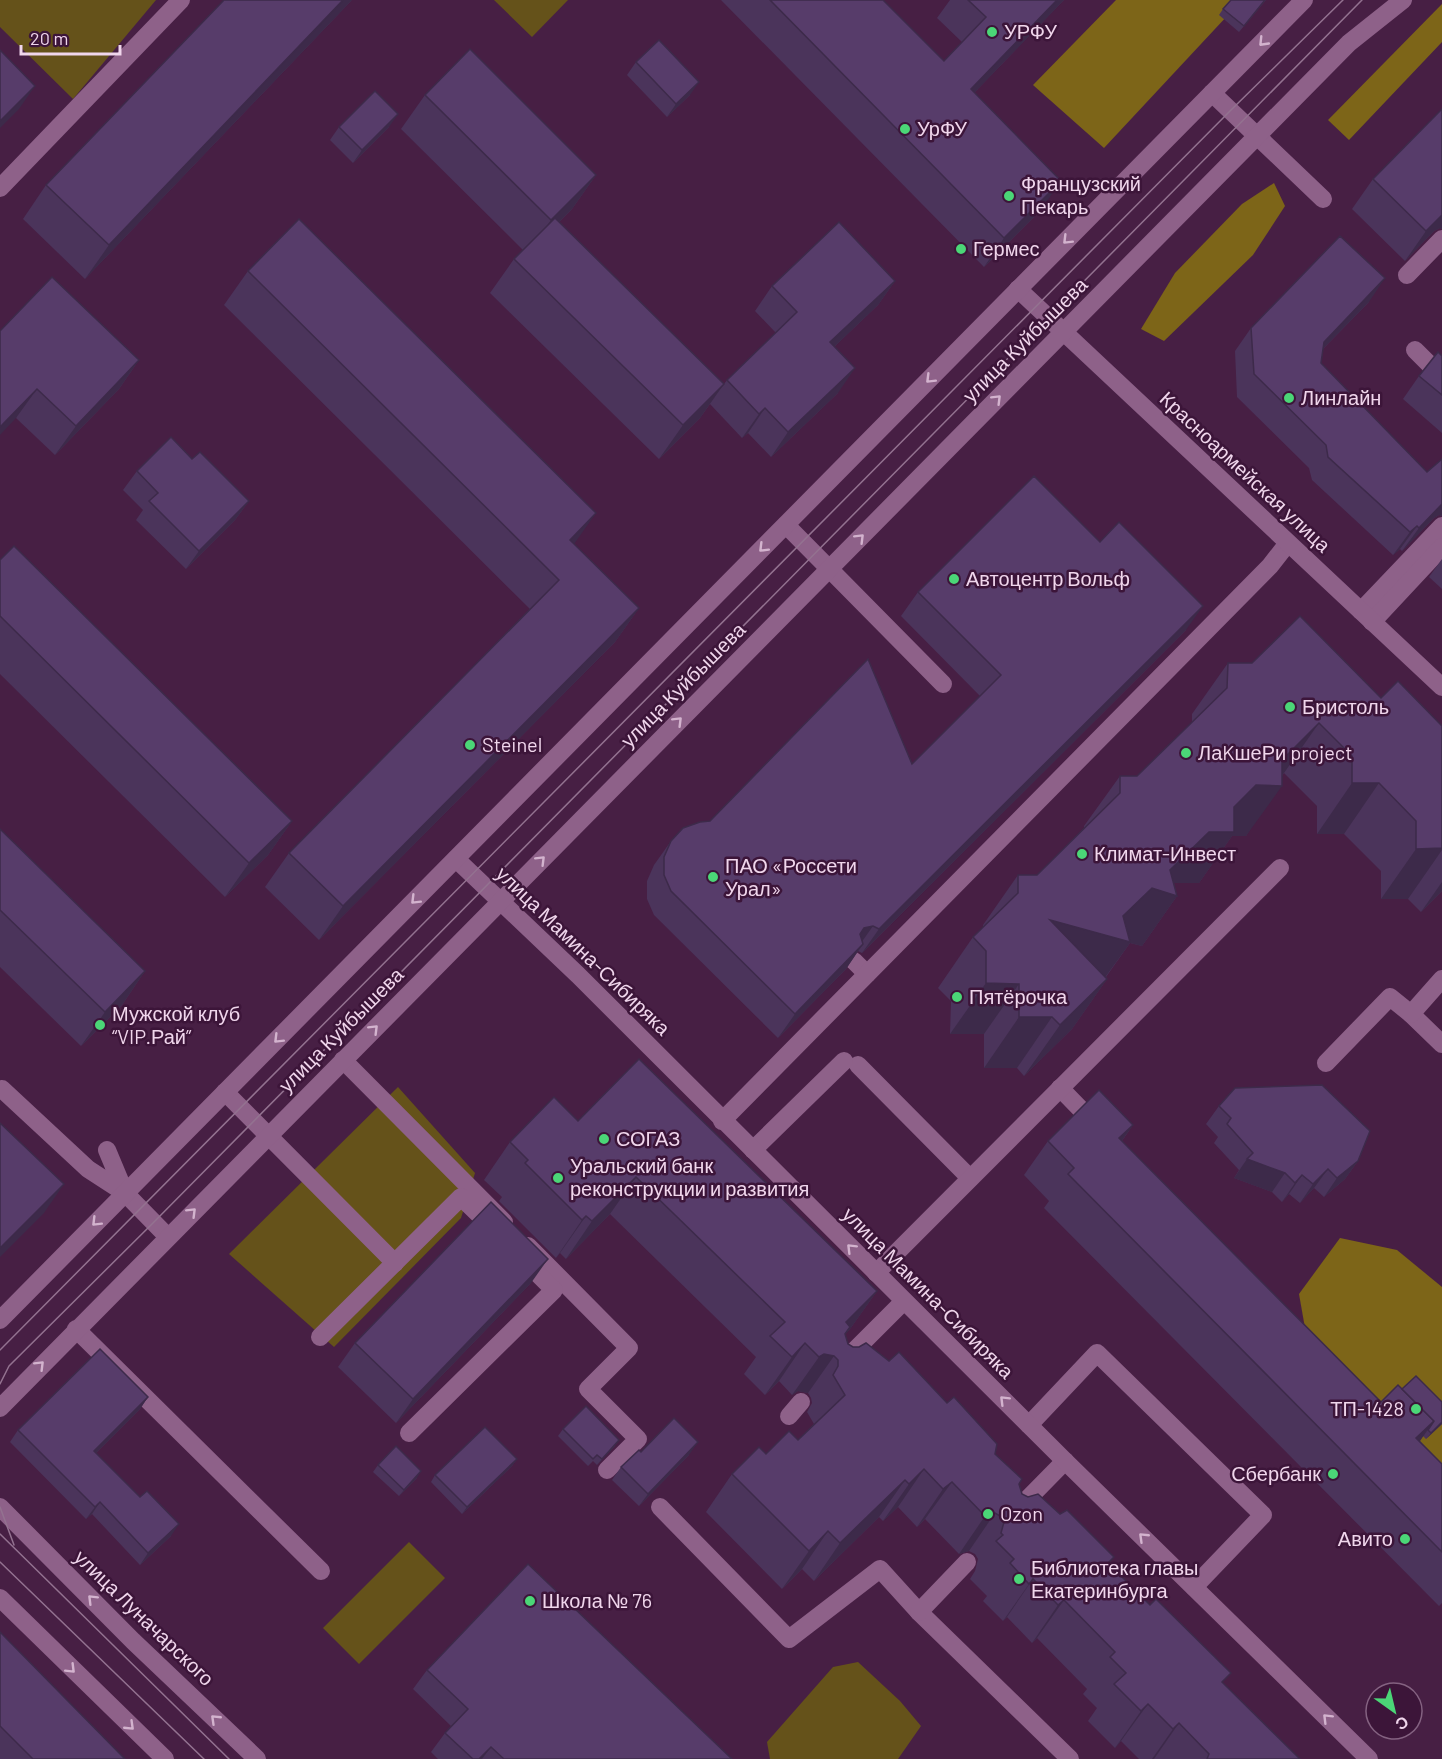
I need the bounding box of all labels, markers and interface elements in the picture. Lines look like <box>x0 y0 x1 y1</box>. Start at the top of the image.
scale bar <box>21 18 120 56</box>
place label: УРФУ <box>1004 19 1057 43</box>
marker: УРФУ <box>985 25 999 39</box>
text: 20 m <box>30 27 68 49</box>
one-way arrow <box>1259 34 1270 45</box>
place label: УрФУ <box>917 116 967 140</box>
marker: УрФУ <box>898 122 912 136</box>
place label: Французский Пекарь <box>1021 171 1141 218</box>
marker: Французский Пекарь <box>1002 189 1016 203</box>
one-way arrow <box>1063 233 1074 244</box>
place label: Гермес <box>973 236 1040 260</box>
marker: Гермес <box>954 242 968 256</box>
street label: улица Куйбышева <box>957 271 1092 407</box>
one-way arrow <box>926 373 937 383</box>
place label: Линлайн <box>1301 385 1381 409</box>
street label: Красноармейская улица <box>1155 386 1337 557</box>
marker: Линлайн <box>1282 391 1296 405</box>
one-way arrow <box>990 396 1001 406</box>
one-way arrow <box>853 534 864 545</box>
one-way arrow <box>760 540 771 551</box>
place label: Автоцентр Вольф <box>966 566 1130 590</box>
marker: Автоцентр Вольф <box>947 572 961 586</box>
street label: улица Куйбышева <box>615 616 750 752</box>
place label: Бристоль <box>1302 694 1389 718</box>
marker: Бристоль <box>1283 700 1297 714</box>
one-way arrow <box>671 718 682 729</box>
place label: Steinel <box>482 732 542 756</box>
marker: Steinel <box>463 738 477 752</box>
place label: ЛаKшеРи project <box>1198 740 1353 764</box>
marker: ЛаKшеРи project <box>1179 746 1193 760</box>
place label: Климат-Инвест <box>1094 841 1236 865</box>
marker: Климат-Инвест <box>1075 847 1089 861</box>
place label: ПАО «Россети Урал» <box>725 853 857 900</box>
one-way arrow <box>535 856 545 867</box>
street label: улица Мамина-Сибиряка <box>492 861 676 1040</box>
marker: ПАО «Россети Урал» <box>706 870 720 884</box>
one-way arrow <box>411 894 422 904</box>
street label: улица Куйбышева <box>273 961 408 1097</box>
place label: Пятёрочка <box>969 984 1068 1008</box>
marker: Пятёрочка <box>950 990 964 1004</box>
place label: Мужской клуб “VIP.Рай” <box>112 1001 240 1048</box>
marker: Мужской клуб “VIP.Рай” <box>93 1018 107 1032</box>
one-way arrow <box>366 1025 377 1036</box>
one-way arrow <box>274 1033 285 1043</box>
place label: СОГАЗ <box>616 1126 680 1150</box>
marker: СОГАЗ <box>597 1132 611 1146</box>
place label: Уральский банк реконструкции и развития <box>570 1153 809 1200</box>
marker: Уральский банк реконструкции и развития <box>551 1171 565 1185</box>
street label: улица Мамина-Сибиряка <box>838 1202 1020 1384</box>
one-way arrow <box>185 1208 196 1219</box>
one-way arrow <box>93 1215 104 1226</box>
one-way arrow <box>847 1245 858 1256</box>
one-way arrow <box>33 1362 44 1373</box>
place label: ТП-1428 <box>1330 1396 1404 1420</box>
one-way arrow <box>1001 1397 1012 1408</box>
marker: ТП-1428 <box>1409 1402 1423 1416</box>
place label: Сбербанк <box>1231 1461 1321 1485</box>
marker: Сбербанк <box>1326 1467 1340 1481</box>
place label: Ozon <box>1000 1501 1043 1525</box>
marker: Ozon <box>981 1507 995 1521</box>
place label: Авито <box>1338 1526 1393 1550</box>
marker: Авито <box>1398 1532 1412 1546</box>
one-way arrow <box>1139 1534 1150 1545</box>
street label: улица Луначарского <box>70 1544 220 1690</box>
place label: Библиотека главы Екатеринбурга <box>1031 1555 1198 1602</box>
marker: Библиотека главы Екатеринбурга <box>1012 1572 1026 1586</box>
place label: Школа № 76 <box>542 1588 652 1612</box>
marker: Школа № 76 <box>523 1594 537 1608</box>
one-way arrow <box>89 1596 100 1607</box>
one-way arrow <box>64 1661 75 1672</box>
north arrow <box>1364 1681 1424 1741</box>
text: С <box>1392 1713 1413 1735</box>
one-way arrow <box>1324 1714 1334 1725</box>
one-way arrow <box>211 1715 222 1726</box>
one-way arrow <box>124 1719 134 1730</box>

